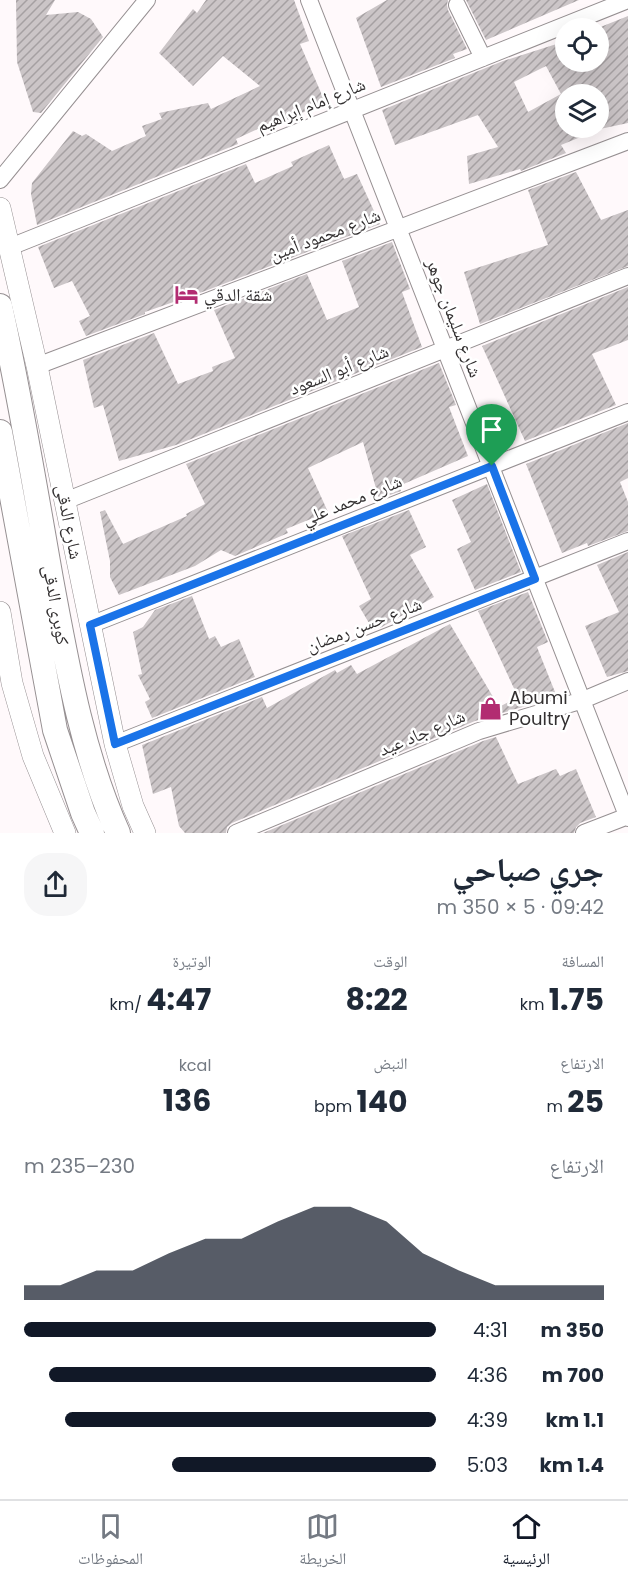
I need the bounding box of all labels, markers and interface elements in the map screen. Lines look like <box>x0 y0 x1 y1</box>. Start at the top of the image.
map controls <box>555 18 609 138</box>
button: locate <box>555 18 609 72</box>
street label: شارع إمام إبراهيم <box>253 71 369 138</box>
button: layers <box>555 84 609 138</box>
street label: شارع محمود أمين <box>266 202 384 267</box>
street label: شارع سليمان جوهر <box>420 254 489 381</box>
hotel icon: شقة الدقي <box>173 282 199 308</box>
place label: شقة الدقي <box>204 282 272 310</box>
street label: شارع أبو السعود <box>286 338 392 401</box>
pin <box>466 404 517 466</box>
icon: arrive <box>475 413 508 446</box>
street label: شارع محمد علي <box>298 468 407 533</box>
street label: شارع الدقى <box>50 482 89 561</box>
street label: كوبرى الدقى <box>37 563 76 647</box>
street label: شارع حسن رمضان <box>302 591 425 658</box>
place label: Abumi Poultry <box>509 685 570 731</box>
shop icon: Abumi Poultry <box>478 695 504 721</box>
street label: شارع جاد عيد <box>375 703 469 762</box>
text: جري صباحي <box>452 846 604 893</box>
button: share <box>24 853 87 916</box>
text: 09:42 · 5 × 350 m <box>437 893 604 921</box>
text: الوتيرة <box>172 950 211 973</box>
text: الوقت <box>373 950 408 973</box>
text: المسافة <box>562 950 604 973</box>
text: 4:47 <box>146 978 211 1021</box>
text: 8:22 <box>345 978 408 1021</box>
text: 1.75 <box>549 978 604 1021</box>
text: /km <box>110 993 146 1016</box>
text: km <box>520 993 549 1016</box>
text: النبض <box>374 1052 408 1075</box>
text: الارتفاع <box>560 1052 604 1075</box>
text: kcal <box>179 1054 211 1077</box>
text: 136 <box>163 1079 211 1122</box>
text: 140 <box>357 1080 408 1123</box>
text: 25 <box>567 1080 604 1123</box>
text: bpm <box>314 1095 357 1118</box>
text: m <box>547 1095 567 1118</box>
text: 230–235 m <box>24 1152 135 1180</box>
text: الارتفاع <box>549 1152 604 1180</box>
text: 4:31 <box>473 1316 508 1344</box>
text: 350 m <box>540 1316 604 1344</box>
text: 4:36 <box>467 1361 508 1389</box>
text: 700 m <box>542 1361 604 1389</box>
text: 4:39 <box>467 1406 508 1434</box>
text: 1.1 km <box>546 1406 604 1434</box>
text: 5:03 <box>467 1451 508 1479</box>
text: 1.4 km <box>540 1451 604 1479</box>
tab: المحفوظات <box>78 1510 143 1574</box>
tab: الخريطة <box>299 1510 346 1574</box>
tab: الرئيسية <box>503 1510 550 1574</box>

